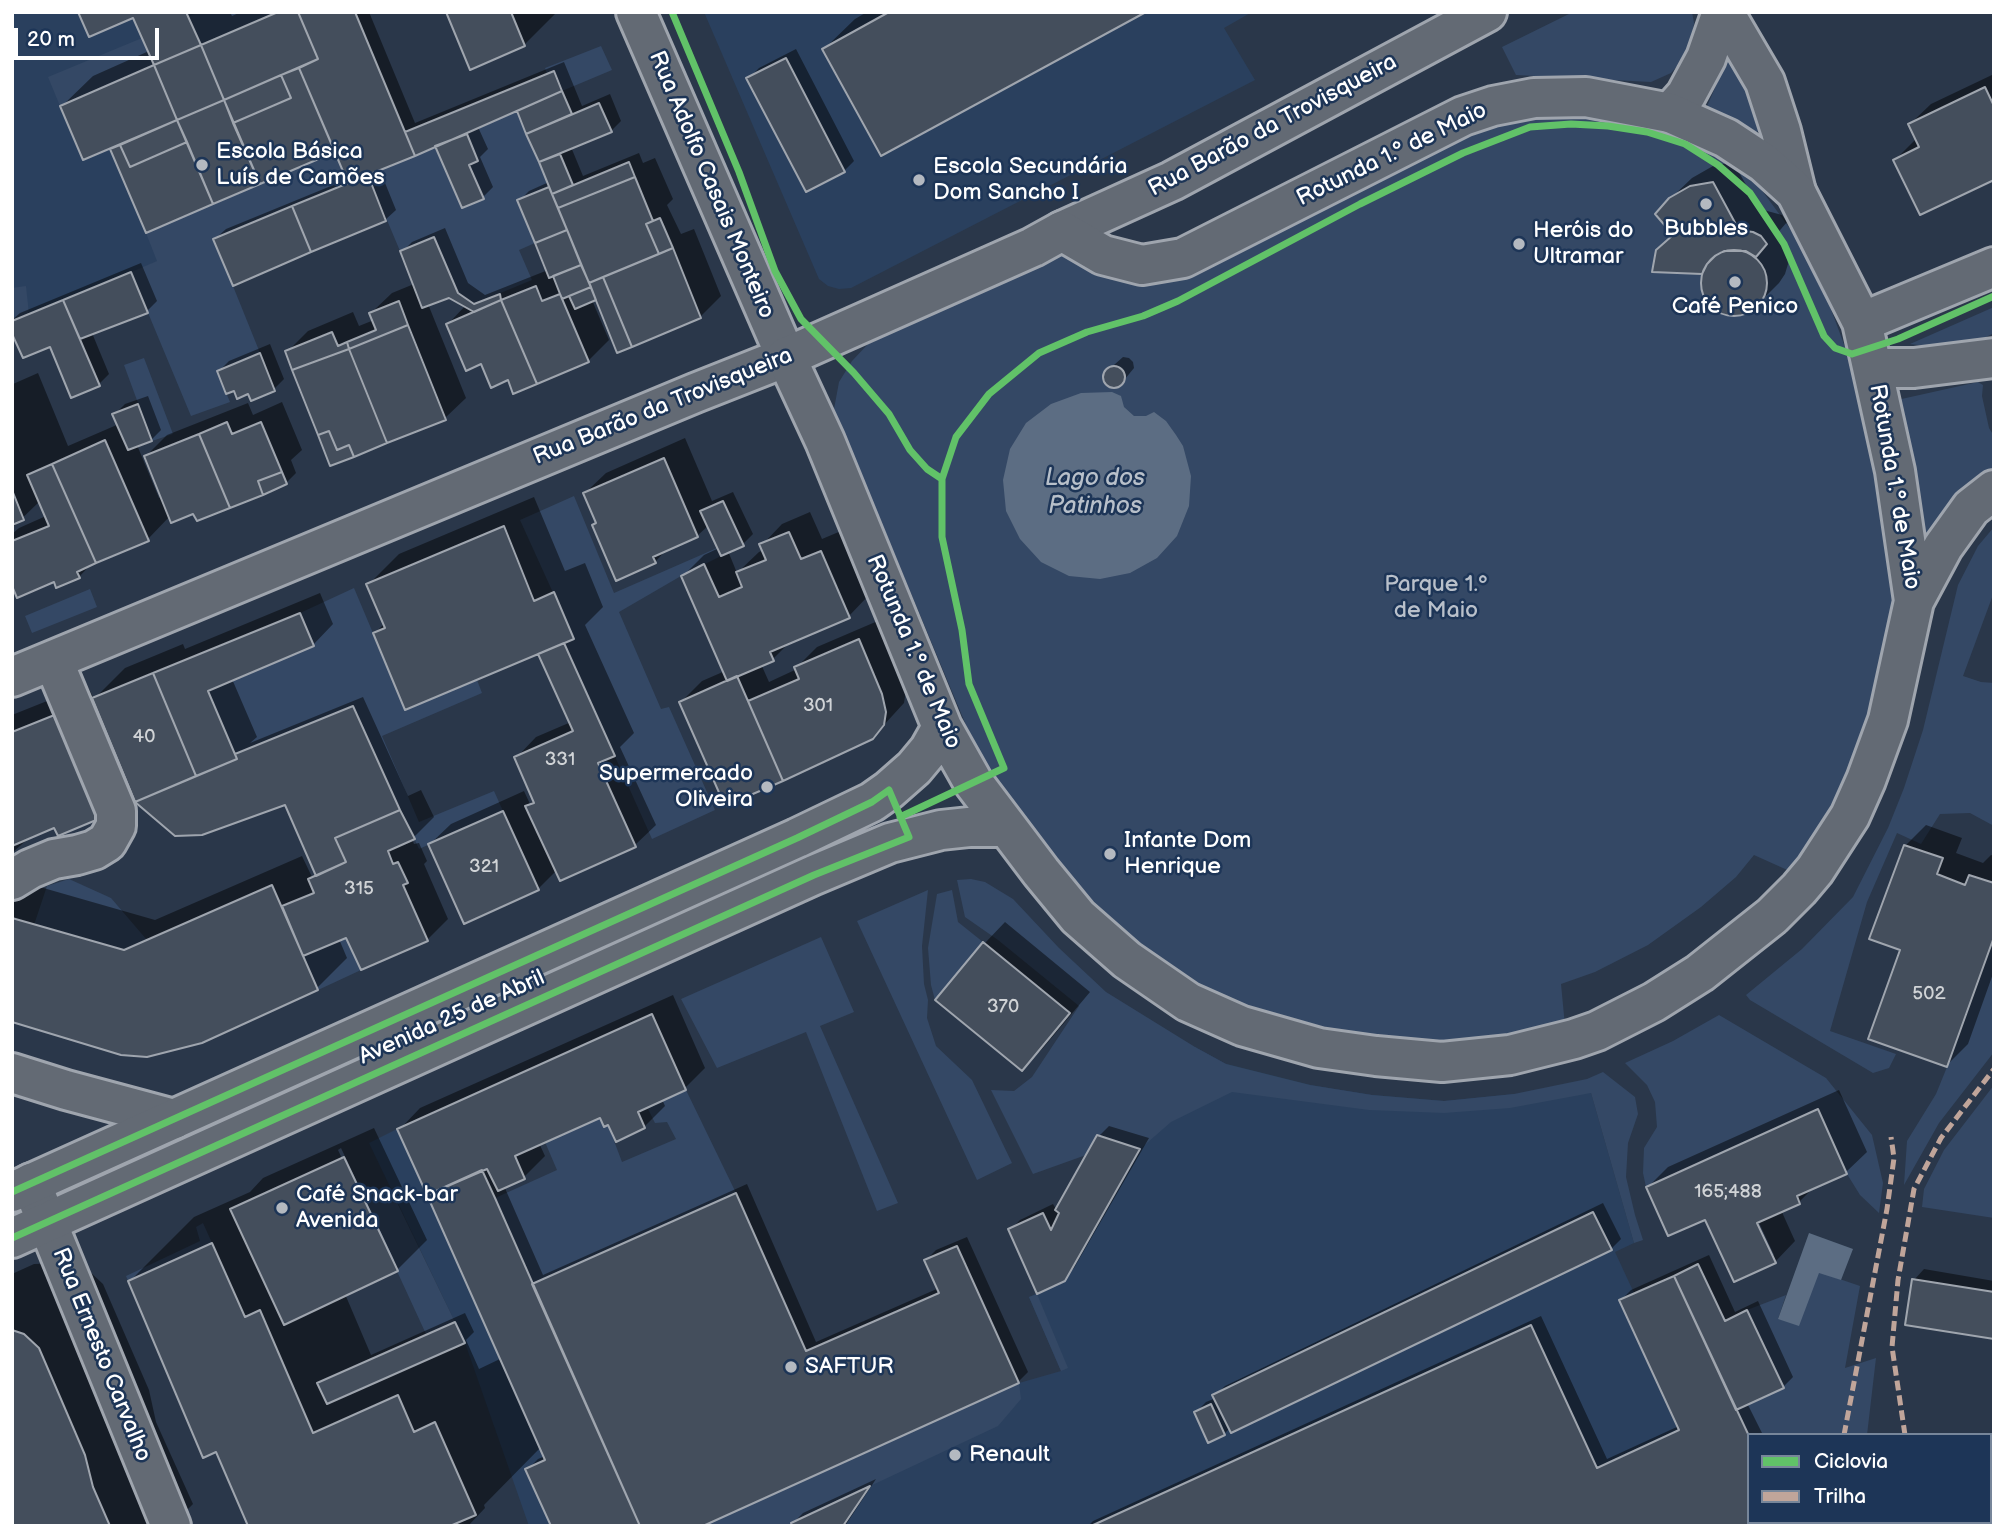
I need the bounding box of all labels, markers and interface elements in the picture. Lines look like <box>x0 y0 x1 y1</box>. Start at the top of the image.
scale bar <box>18 14 163 58</box>
text: 20 m <box>27 27 75 52</box>
street label: Rua Adolfo Casais Monteiro <box>642 47 780 323</box>
street label: Rua Barão da Trovisqueira <box>1144 49 1402 203</box>
street label: Rotunda 1.º de Maio <box>1293 97 1491 213</box>
place label: Escola Básica Luís de Camões <box>216 138 385 192</box>
place label: Escola Secundária Dom Sancho I <box>933 153 1128 207</box>
marker: Escola Básica Luís de Camões <box>194 157 210 173</box>
marker: Escola Secundária Dom Sancho I <box>911 172 927 188</box>
marker: Bubbles <box>1698 196 1714 212</box>
place label: Bubbles <box>1664 215 1748 243</box>
place label: Heróis do Ultramar <box>1533 217 1634 271</box>
marker: Heróis do Ultramar <box>1511 236 1527 252</box>
marker: Café Penico <box>1727 274 1743 290</box>
place label: Café Penico <box>1672 293 1798 321</box>
street label: Rua Barão da Trovisqueira <box>529 342 797 472</box>
street label: Rotunda 1.º de Maio <box>1862 382 1926 592</box>
water label: Lago dos Patinhos <box>1045 465 1145 521</box>
street label: Rotunda 1.º de Maio <box>860 551 966 753</box>
park label: Parque 1.º de Maio <box>1384 571 1488 625</box>
house number: 301 <box>803 695 833 717</box>
house number: 40 <box>133 726 155 748</box>
house number: 331 <box>545 749 575 771</box>
place label: Supermercado Oliveira <box>599 760 753 814</box>
marker: Supermercado Oliveira <box>759 779 775 795</box>
place label: Infante Dom Henrique <box>1124 827 1251 881</box>
marker: Infante Dom Henrique <box>1102 846 1118 862</box>
house number: 321 <box>469 856 499 878</box>
house number: 315 <box>344 878 374 900</box>
street label: Avenida 25 de Abril <box>355 965 549 1071</box>
house number: 502 <box>1912 983 1946 1005</box>
house number: 370 <box>987 996 1019 1018</box>
place label: Café Snack-bar Avenida <box>296 1181 458 1235</box>
house number: 165;488 <box>1694 1181 1762 1203</box>
marker: Café Snack-bar Avenida <box>274 1200 290 1216</box>
street label: Rua Ernesto Carvalho <box>46 1244 156 1466</box>
place label: SAFTUR <box>805 1353 894 1381</box>
marker: SAFTUR <box>783 1359 799 1375</box>
legend <box>1747 1433 1992 1524</box>
place label: Renault <box>969 1441 1050 1469</box>
marker: Renault <box>947 1447 963 1463</box>
text: Ciclovia <box>1814 1449 1888 1474</box>
text: Trilha <box>1814 1484 1866 1509</box>

